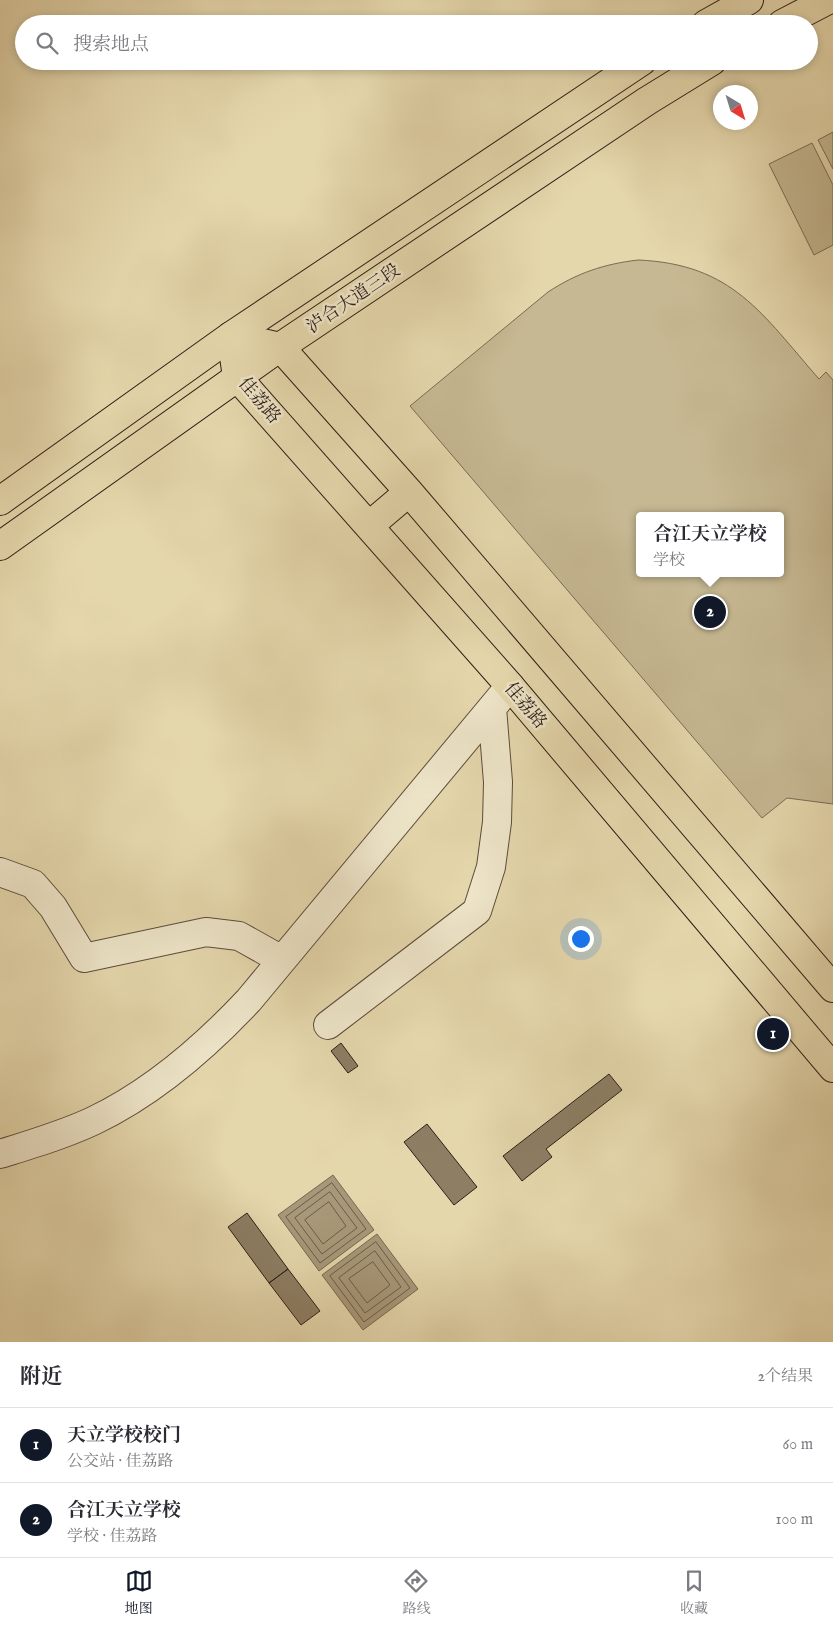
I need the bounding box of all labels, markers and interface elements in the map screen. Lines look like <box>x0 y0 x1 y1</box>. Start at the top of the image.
search box <box>15 15 818 70</box>
icon: search <box>33 29 61 57</box>
text: 搜索地点 <box>73 33 149 57</box>
north arrow <box>713 85 758 130</box>
street label: 泸合大道三段 <box>303 260 405 339</box>
street label: 佳荔路 <box>233 373 285 429</box>
popup <box>636 512 784 577</box>
text: 合江天立学校 <box>653 523 767 547</box>
text: 学校 <box>653 551 685 571</box>
pin: 2 <box>694 593 726 631</box>
street label: 佳荔路 <box>499 678 551 734</box>
your location <box>568 926 594 952</box>
pin: 1 <box>757 1015 789 1053</box>
text: 附近 <box>20 1364 62 1391</box>
text: 2个结果 <box>757 1367 813 1387</box>
text: 天立学校校门 <box>67 1424 181 1448</box>
text: 1 <box>33 1435 39 1455</box>
text: 60 m <box>783 1435 813 1455</box>
text: 公交站 · 佳荔路 <box>67 1452 174 1472</box>
text: 合江天立学校 <box>67 1499 181 1523</box>
text: 2 <box>32 1510 40 1530</box>
text: 100 m <box>776 1510 813 1530</box>
text: 学校 · 佳荔路 <box>67 1527 158 1547</box>
tab: 地图 <box>125 1567 153 1618</box>
tab: 路线 <box>402 1567 430 1618</box>
tab: 收藏 <box>680 1567 708 1618</box>

